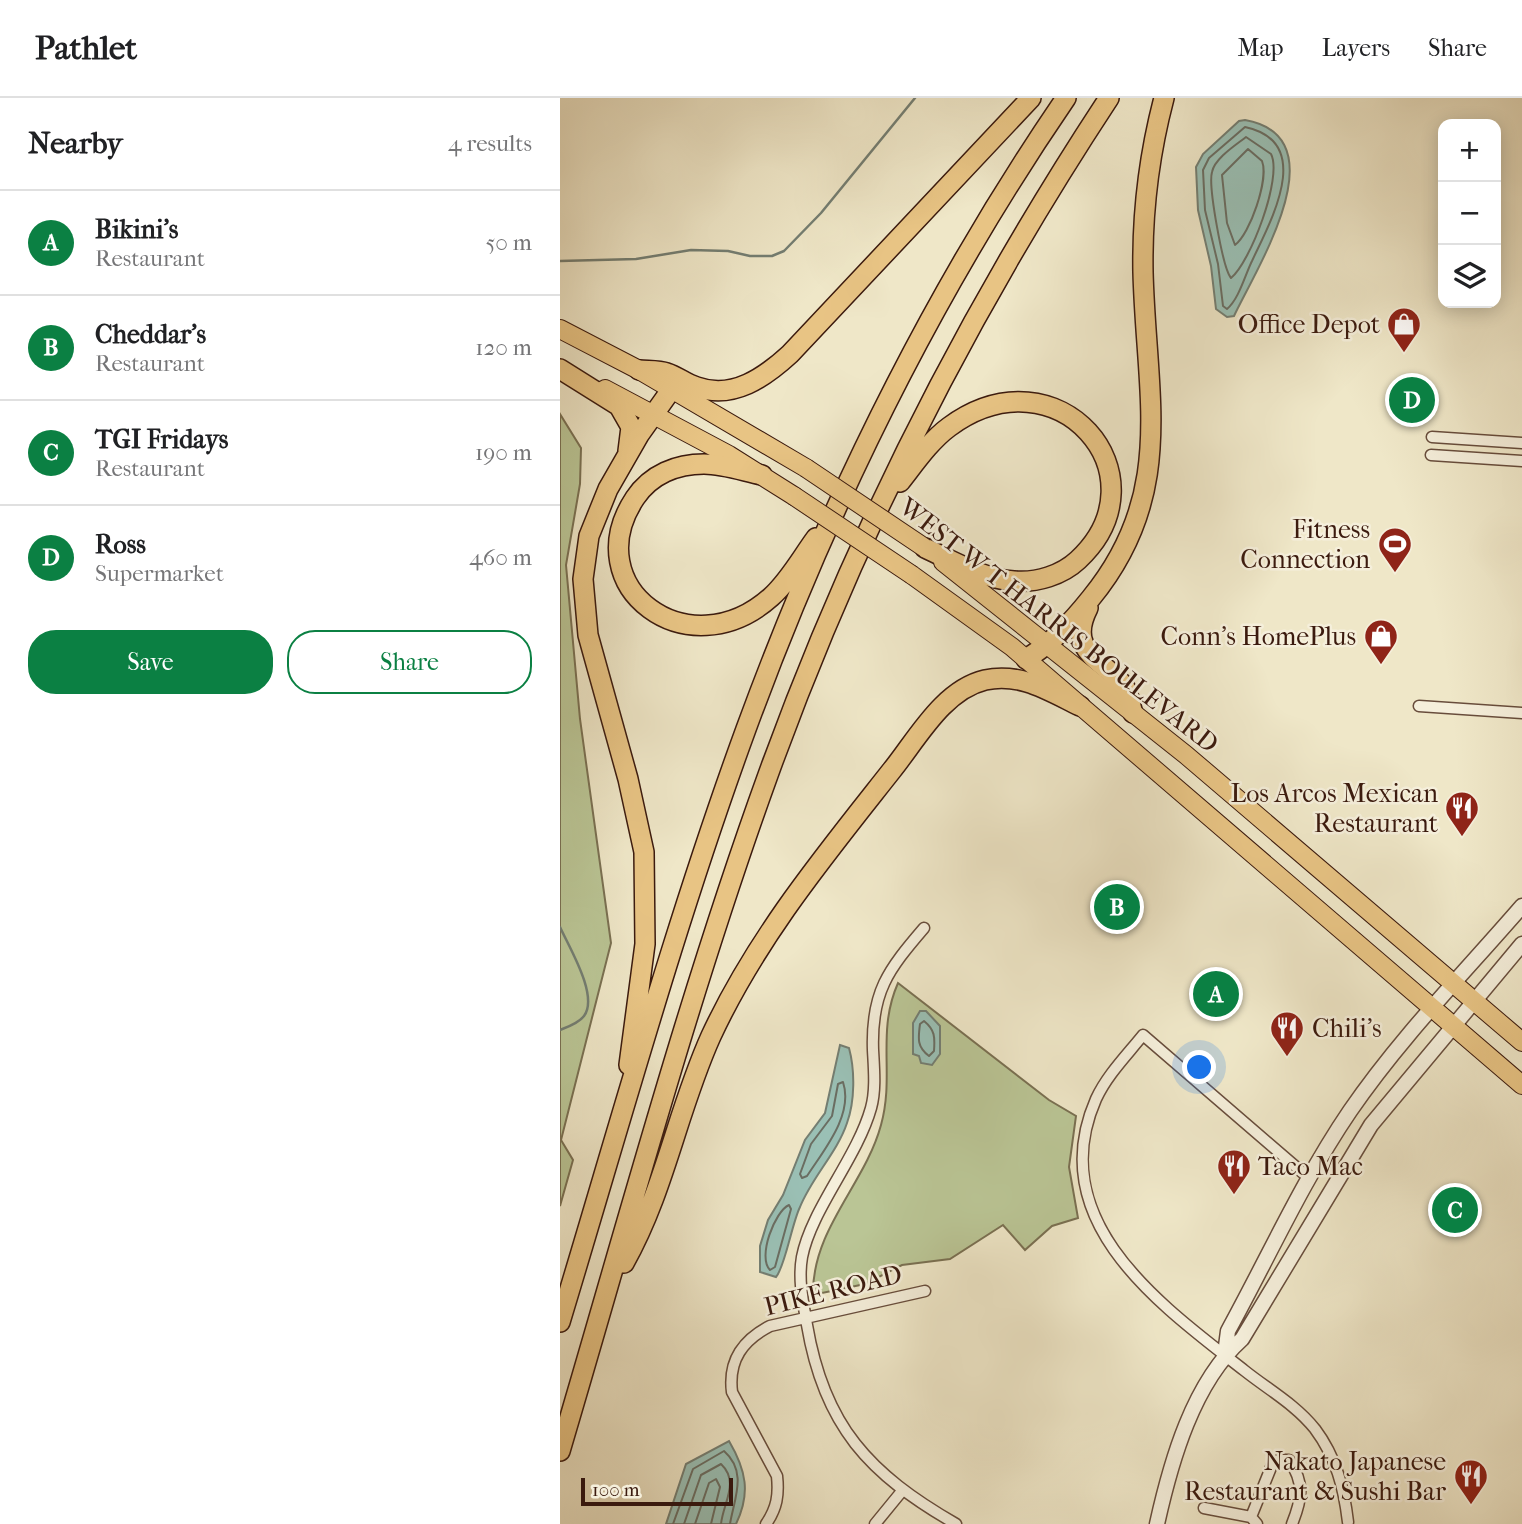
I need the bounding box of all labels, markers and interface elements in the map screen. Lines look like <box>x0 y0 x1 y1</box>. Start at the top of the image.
text: Pathlet <box>35 29 137 68</box>
text: Map <box>1238 34 1284 62</box>
text: Layers <box>1322 34 1390 62</box>
text: Share <box>1428 34 1487 62</box>
map controls <box>1438 119 1501 308</box>
button: + <box>1438 119 1501 182</box>
text: Nearby <box>28 126 123 161</box>
text: 4 results <box>448 130 532 157</box>
button: − <box>1438 182 1501 245</box>
text: Bikini's <box>95 214 178 245</box>
text: A <box>44 229 58 256</box>
text: 50 m <box>485 229 532 256</box>
text: Restaurant <box>95 245 205 272</box>
button: layers <box>1438 245 1501 308</box>
shop icon: Office Depot <box>1385 305 1423 354</box>
place label: Office Depot <box>1238 309 1381 340</box>
text: Cheddar's <box>95 319 206 350</box>
text: B <box>44 334 58 361</box>
text: 120 m <box>475 334 532 361</box>
text: Restaurant <box>95 350 205 377</box>
pin: D <box>1389 374 1435 426</box>
text: TGI Fridays <box>95 424 228 455</box>
text: C <box>43 439 59 466</box>
text: 190 m <box>475 439 532 466</box>
text: Restaurant <box>95 455 205 482</box>
street label: WEST W T HARRIS BOULEVARD <box>892 491 1224 760</box>
place label: Fitness Connection <box>1240 514 1370 575</box>
sports icon: Fitness Connection <box>1376 525 1414 574</box>
text: Ross <box>95 529 146 560</box>
text: D <box>42 544 60 571</box>
text: 460 m <box>469 544 532 571</box>
text: Supermarket <box>95 560 224 587</box>
shop icon: Conn's HomePlus <box>1362 617 1400 666</box>
place label: Conn's HomePlus <box>1160 621 1356 652</box>
button: Save <box>28 630 273 694</box>
button: Share <box>287 630 532 694</box>
place label: Los Arcos Mexican Restaurant <box>1230 778 1439 839</box>
restaurant icon: Los Arcos Mexican Restaurant <box>1443 789 1481 838</box>
pin: B <box>1094 881 1140 933</box>
pin: A <box>1193 968 1239 1020</box>
restaurant icon: Chili's <box>1268 1009 1306 1058</box>
place label: Chili's <box>1312 1013 1382 1044</box>
your location <box>1182 1050 1216 1084</box>
restaurant icon: Taco Mac <box>1215 1147 1253 1196</box>
place label: Taco Mac <box>1258 1151 1363 1182</box>
pin: C <box>1432 1184 1478 1236</box>
street label: PIKE ROAD <box>761 1258 905 1323</box>
place label: Nakato Japanese Restaurant & Sushi Bar <box>1184 1446 1446 1507</box>
restaurant icon: Nakato Japanese Restaurant & Sushi Bar <box>1452 1457 1490 1506</box>
scale bar <box>581 1475 733 1507</box>
text: 100 m <box>592 1479 640 1501</box>

